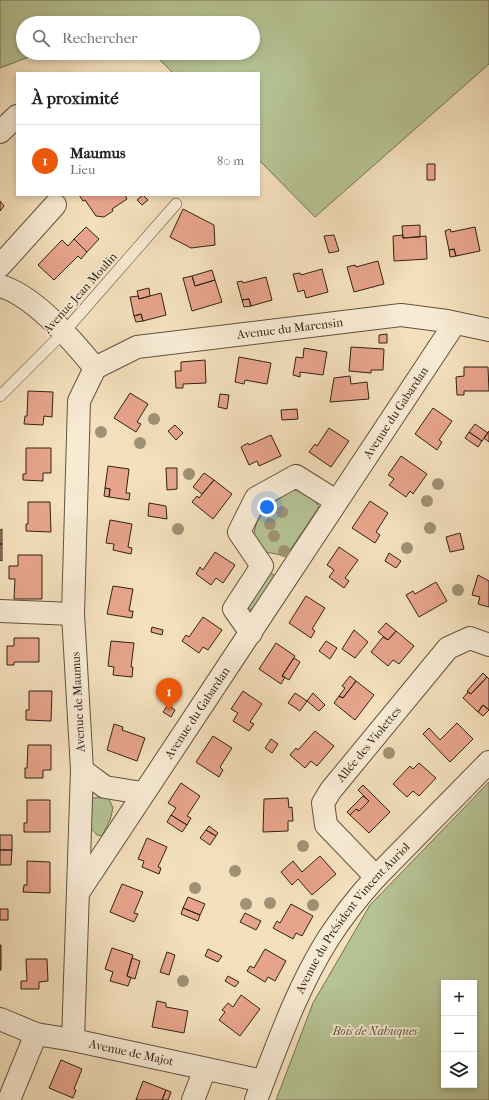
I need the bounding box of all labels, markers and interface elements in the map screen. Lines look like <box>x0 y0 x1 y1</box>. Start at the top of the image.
search box <box>16 16 260 60</box>
icon: search <box>30 27 52 49</box>
text: Rechercher <box>62 29 137 47</box>
text: À proximité <box>32 88 119 108</box>
text: Maumus <box>70 144 125 162</box>
text: 1 <box>43 153 47 168</box>
text: 80 m <box>217 153 244 168</box>
text: Lieu <box>70 162 95 177</box>
street label: Avenue Jean Moulin <box>39 250 120 337</box>
street label: Avenue du Marensin <box>235 315 344 342</box>
street label: Avenue du Gabardan <box>360 364 431 462</box>
your location <box>257 497 277 517</box>
street label: Avenue de Maumus <box>68 651 88 754</box>
street label: Avenue du Gabardan <box>161 664 233 762</box>
pin: 1 <box>156 678 182 711</box>
street label: Allée des Violettes <box>333 703 404 786</box>
street label: Avenue du Président Vincent Auriol <box>292 839 413 997</box>
map controls <box>441 980 477 1088</box>
button: + <box>441 980 477 1016</box>
button: − <box>441 1016 477 1052</box>
park label: Bois de Nahuques <box>332 1024 418 1038</box>
street label: Avenue de Majot <box>87 1036 176 1069</box>
button: layers <box>441 1052 477 1088</box>

